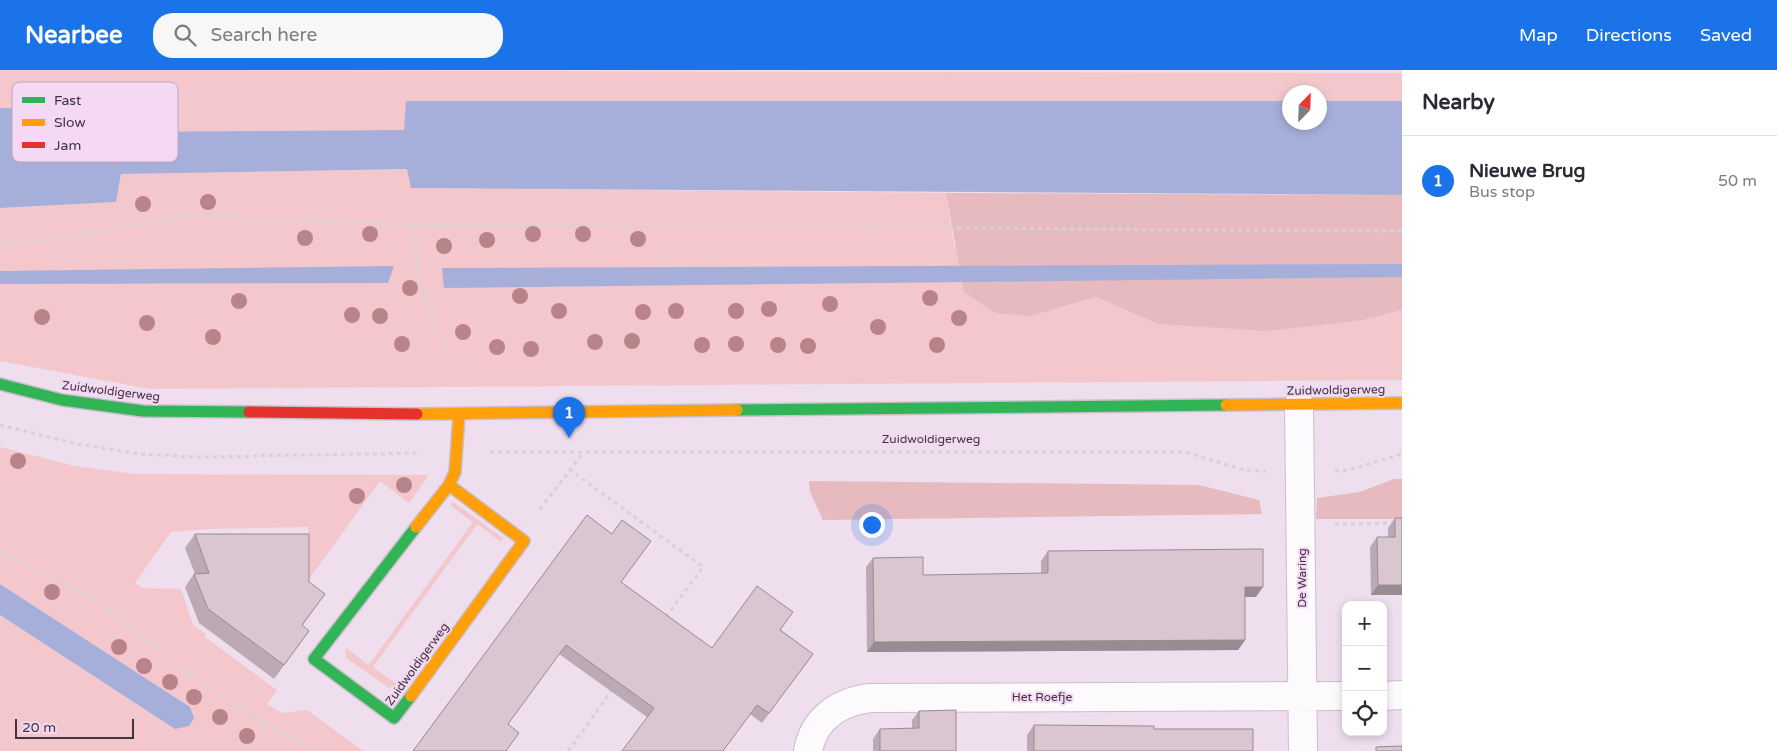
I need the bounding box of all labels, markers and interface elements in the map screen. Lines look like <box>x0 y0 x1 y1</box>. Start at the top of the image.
search box <box>153 13 503 58</box>
text: Nearbee <box>25 21 123 50</box>
icon: search <box>171 21 199 49</box>
text: Search here <box>211 24 317 46</box>
text: Map <box>1519 24 1558 46</box>
text: Directions <box>1586 24 1672 46</box>
text: Saved <box>1700 24 1752 46</box>
legend <box>12 82 178 162</box>
north arrow <box>1282 85 1327 130</box>
text: Nearby <box>1422 90 1495 115</box>
text: Fast <box>54 92 82 109</box>
text: Slow <box>54 114 86 131</box>
text: Jam <box>54 137 81 154</box>
text: Nieuwe Brug <box>1469 160 1586 182</box>
text: 1 <box>1433 171 1443 191</box>
text: 50 m <box>1718 171 1757 191</box>
text: Bus stop <box>1469 182 1535 202</box>
street label: Zuidwoldigerweg <box>61 378 161 404</box>
street label: Zuidwoldigerweg <box>1287 382 1385 398</box>
pin: 1 <box>553 397 585 438</box>
street label: Zuidwoldigerweg <box>882 432 980 446</box>
your location <box>859 512 885 538</box>
street label: De Waring <box>1295 548 1309 608</box>
map controls <box>1342 601 1387 736</box>
button: + <box>1342 601 1387 646</box>
street label: Zuidwoldigerweg <box>382 620 452 708</box>
button: − <box>1342 646 1387 691</box>
street label: Het Roefje <box>1012 690 1072 704</box>
button: locate <box>1342 691 1387 736</box>
scale bar <box>15 716 134 739</box>
text: 20 m <box>22 719 56 736</box>

